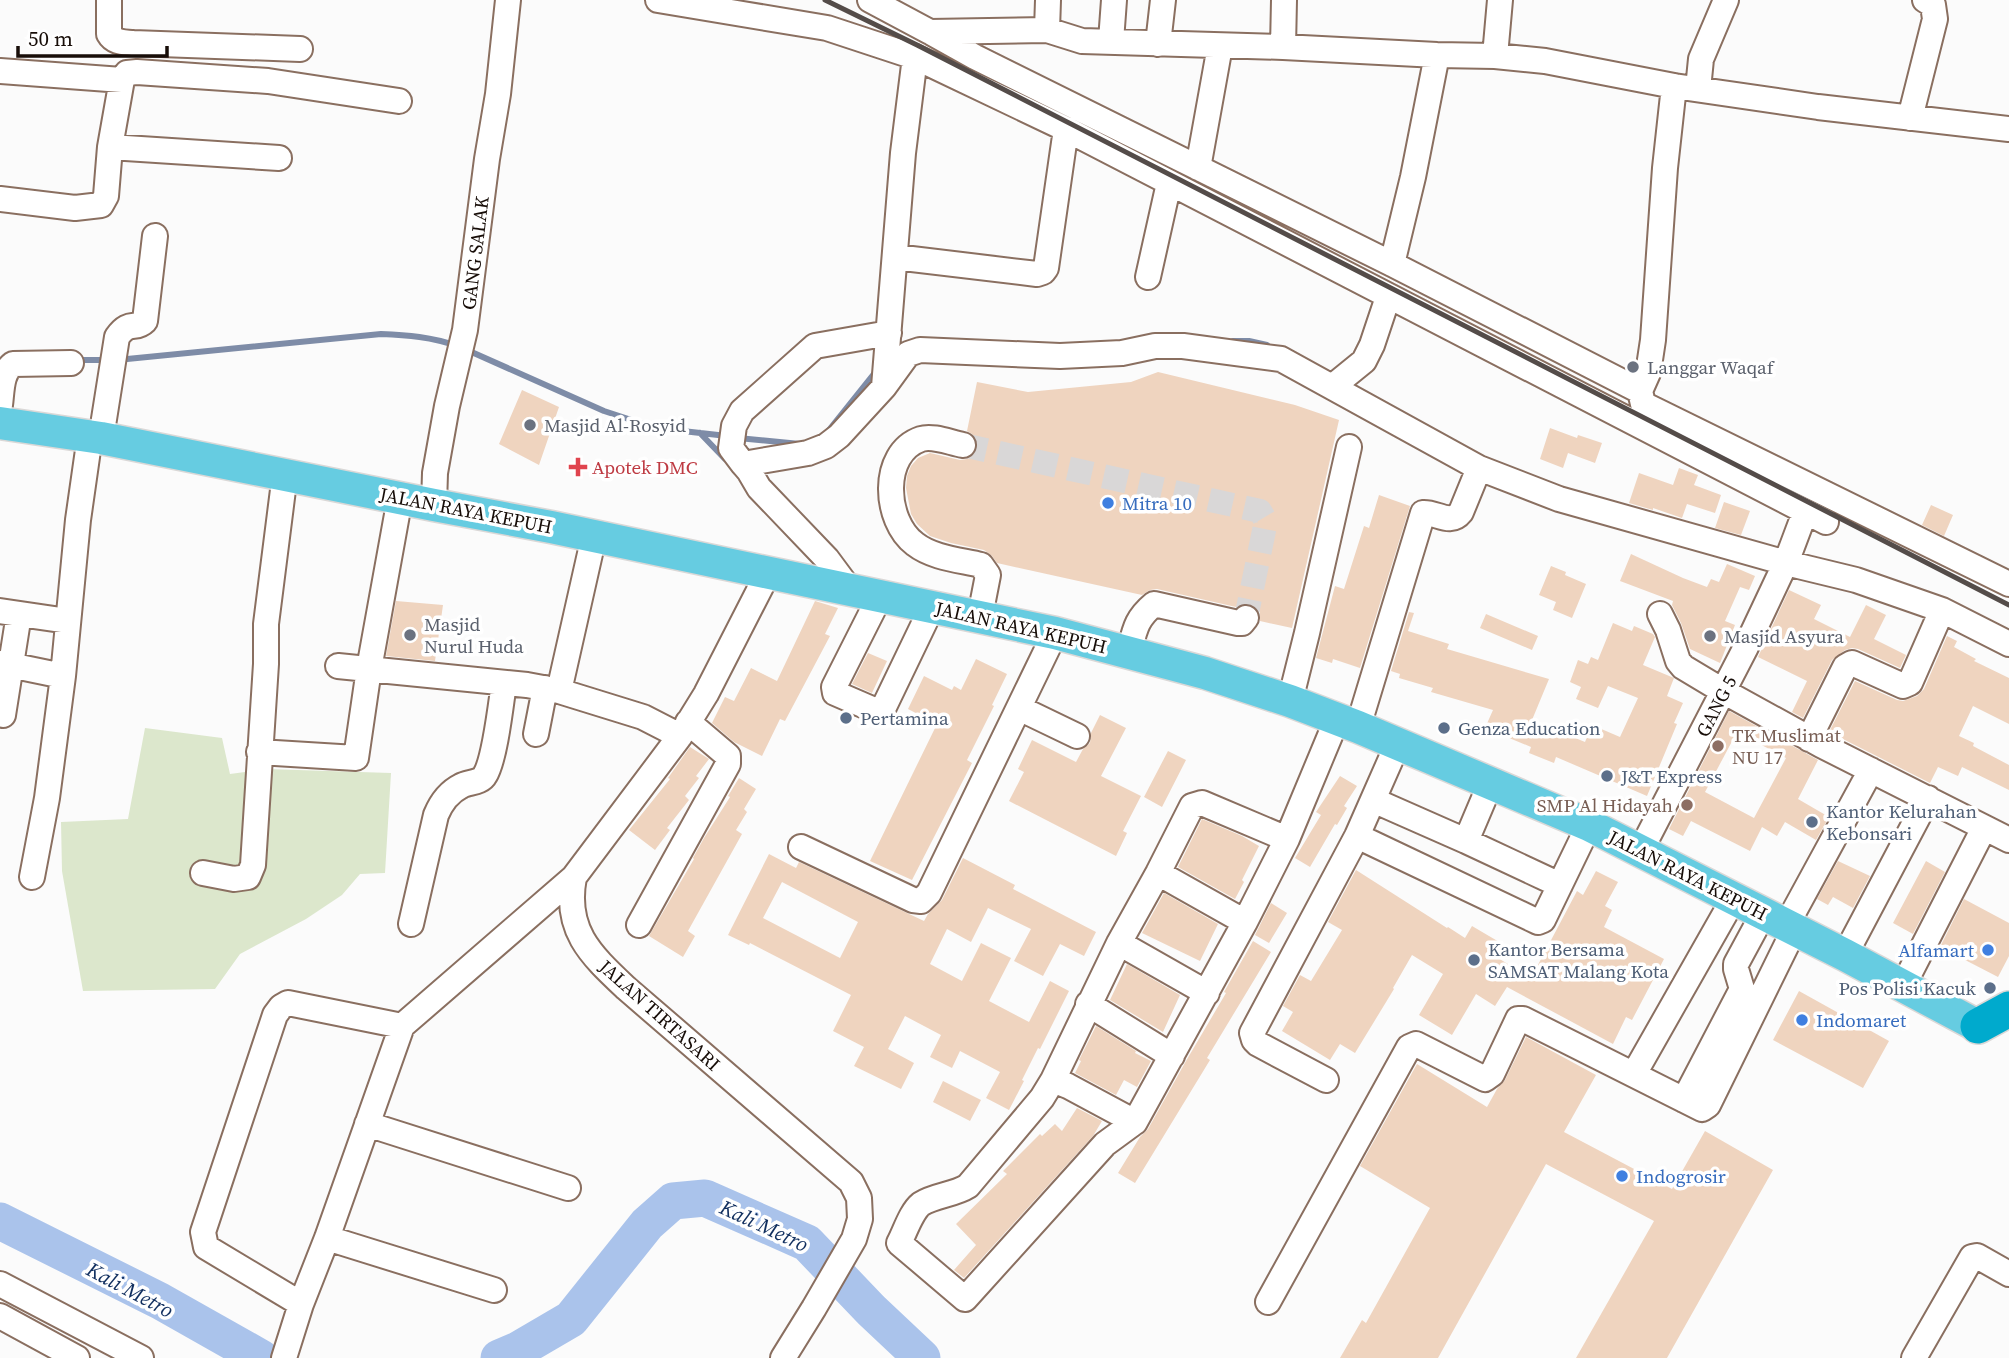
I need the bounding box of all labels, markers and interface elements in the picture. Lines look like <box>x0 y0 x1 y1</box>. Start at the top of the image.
scale bar <box>18 14 166 58</box>
text: 50 m <box>28 24 73 53</box>
street label: GANG SALAK <box>455 194 495 311</box>
place label: Langgar Waqaf <box>1647 354 1776 380</box>
marker: Langgar Waqaf <box>1625 359 1641 375</box>
place label: Masjid Al-Rosyid <box>544 412 686 438</box>
marker: Masjid Al-Rosyid <box>522 417 538 433</box>
place label: Apotek DMC <box>592 454 698 480</box>
marker: Apotek DMC <box>570 459 586 475</box>
street label: JALAN RAYA KEPUH <box>377 480 554 539</box>
place label: Mitra 10 <box>1122 490 1192 516</box>
marker: Mitra 10 <box>1100 495 1116 511</box>
street label: JALAN RAYA KEPUH <box>932 594 1109 659</box>
place label: Masjid Nurul Huda <box>424 611 524 659</box>
place label: Masjid Asyura <box>1724 623 1844 649</box>
marker: Masjid Nurul Huda <box>402 627 418 643</box>
marker: Masjid Asyura <box>1702 628 1718 644</box>
street label: GANG 5 <box>1690 671 1742 741</box>
place label: Pertamina <box>860 705 949 731</box>
marker: Pertamina <box>838 710 854 726</box>
place label: Genza Education <box>1458 715 1601 741</box>
marker: Genza Education <box>1436 720 1452 736</box>
place label: TK Muslimat NU 17 <box>1732 722 1842 770</box>
marker: TK Muslimat NU 17 <box>1710 738 1726 754</box>
place label: J&T Express <box>1620 763 1722 789</box>
marker: J&T Express <box>1599 768 1615 784</box>
place label: SMP Al Hidayah <box>1537 792 1673 818</box>
marker: SMP Al Hidayah <box>1679 797 1695 813</box>
place label: Kantor Kelurahan Kebonsari <box>1826 798 1977 846</box>
marker: Kantor Kelurahan Kebonsari <box>1804 814 1820 830</box>
street label: JALAN RAYA KEPUH <box>1603 823 1772 926</box>
place label: Kantor Bersama SAMSAT Malang Kota <box>1488 936 1669 984</box>
place label: Alfamart <box>1898 937 1975 963</box>
marker: Alfamart <box>1980 942 1996 958</box>
marker: Kantor Bersama SAMSAT Malang Kota <box>1466 952 1482 968</box>
street label: JALAN TIRTASARI <box>593 953 726 1076</box>
place label: Pos Polisi Kacuk <box>1838 975 1977 1001</box>
marker: Pos Polisi Kacuk <box>1982 980 1998 996</box>
place label: Indomaret <box>1816 1007 1907 1033</box>
marker: Indomaret <box>1794 1012 1810 1028</box>
place label: Indogrosir <box>1636 1163 1726 1189</box>
marker: Indogrosir <box>1614 1168 1630 1184</box>
water label: Kali Metro <box>714 1192 813 1259</box>
water label: Kali Metro <box>81 1254 179 1325</box>

